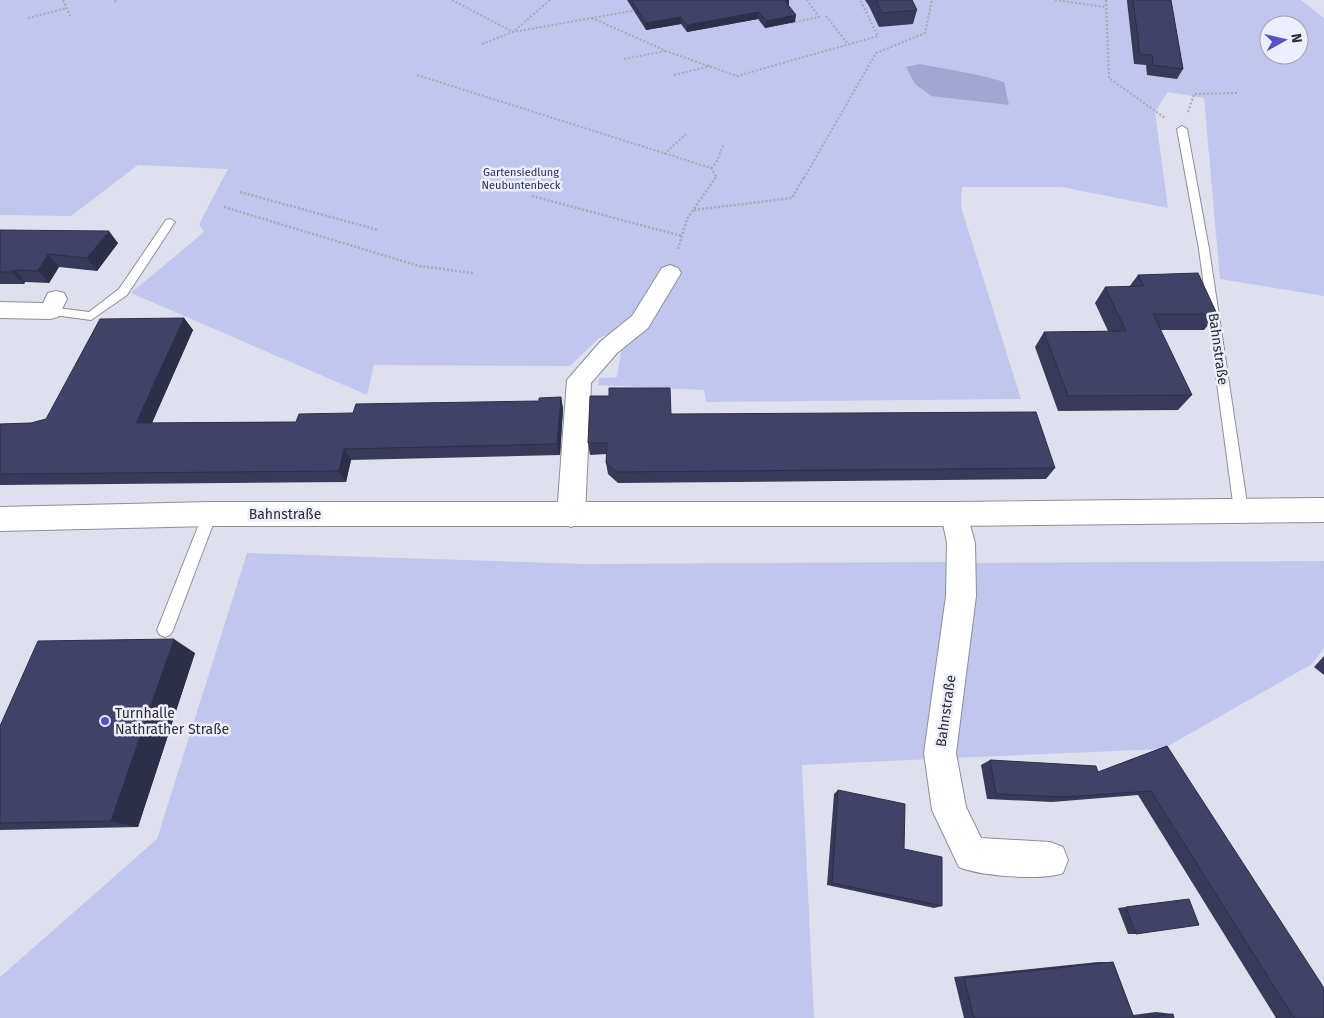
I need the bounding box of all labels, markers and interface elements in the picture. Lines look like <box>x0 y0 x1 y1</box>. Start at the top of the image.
north arrow <box>1259 15 1309 65</box>
text: N <box>1287 32 1305 44</box>
park label: Gartensiedlung Neubuntenbeck <box>482 166 561 192</box>
street label: Bahnstraße <box>1205 312 1231 386</box>
street label: Bahnstraße <box>249 506 321 523</box>
street label: Bahnstraße <box>933 674 959 748</box>
place label: Turnhalle Nathrather Straße <box>115 705 229 738</box>
marker: Turnhalle Nathrather Straße <box>99 715 111 727</box>

